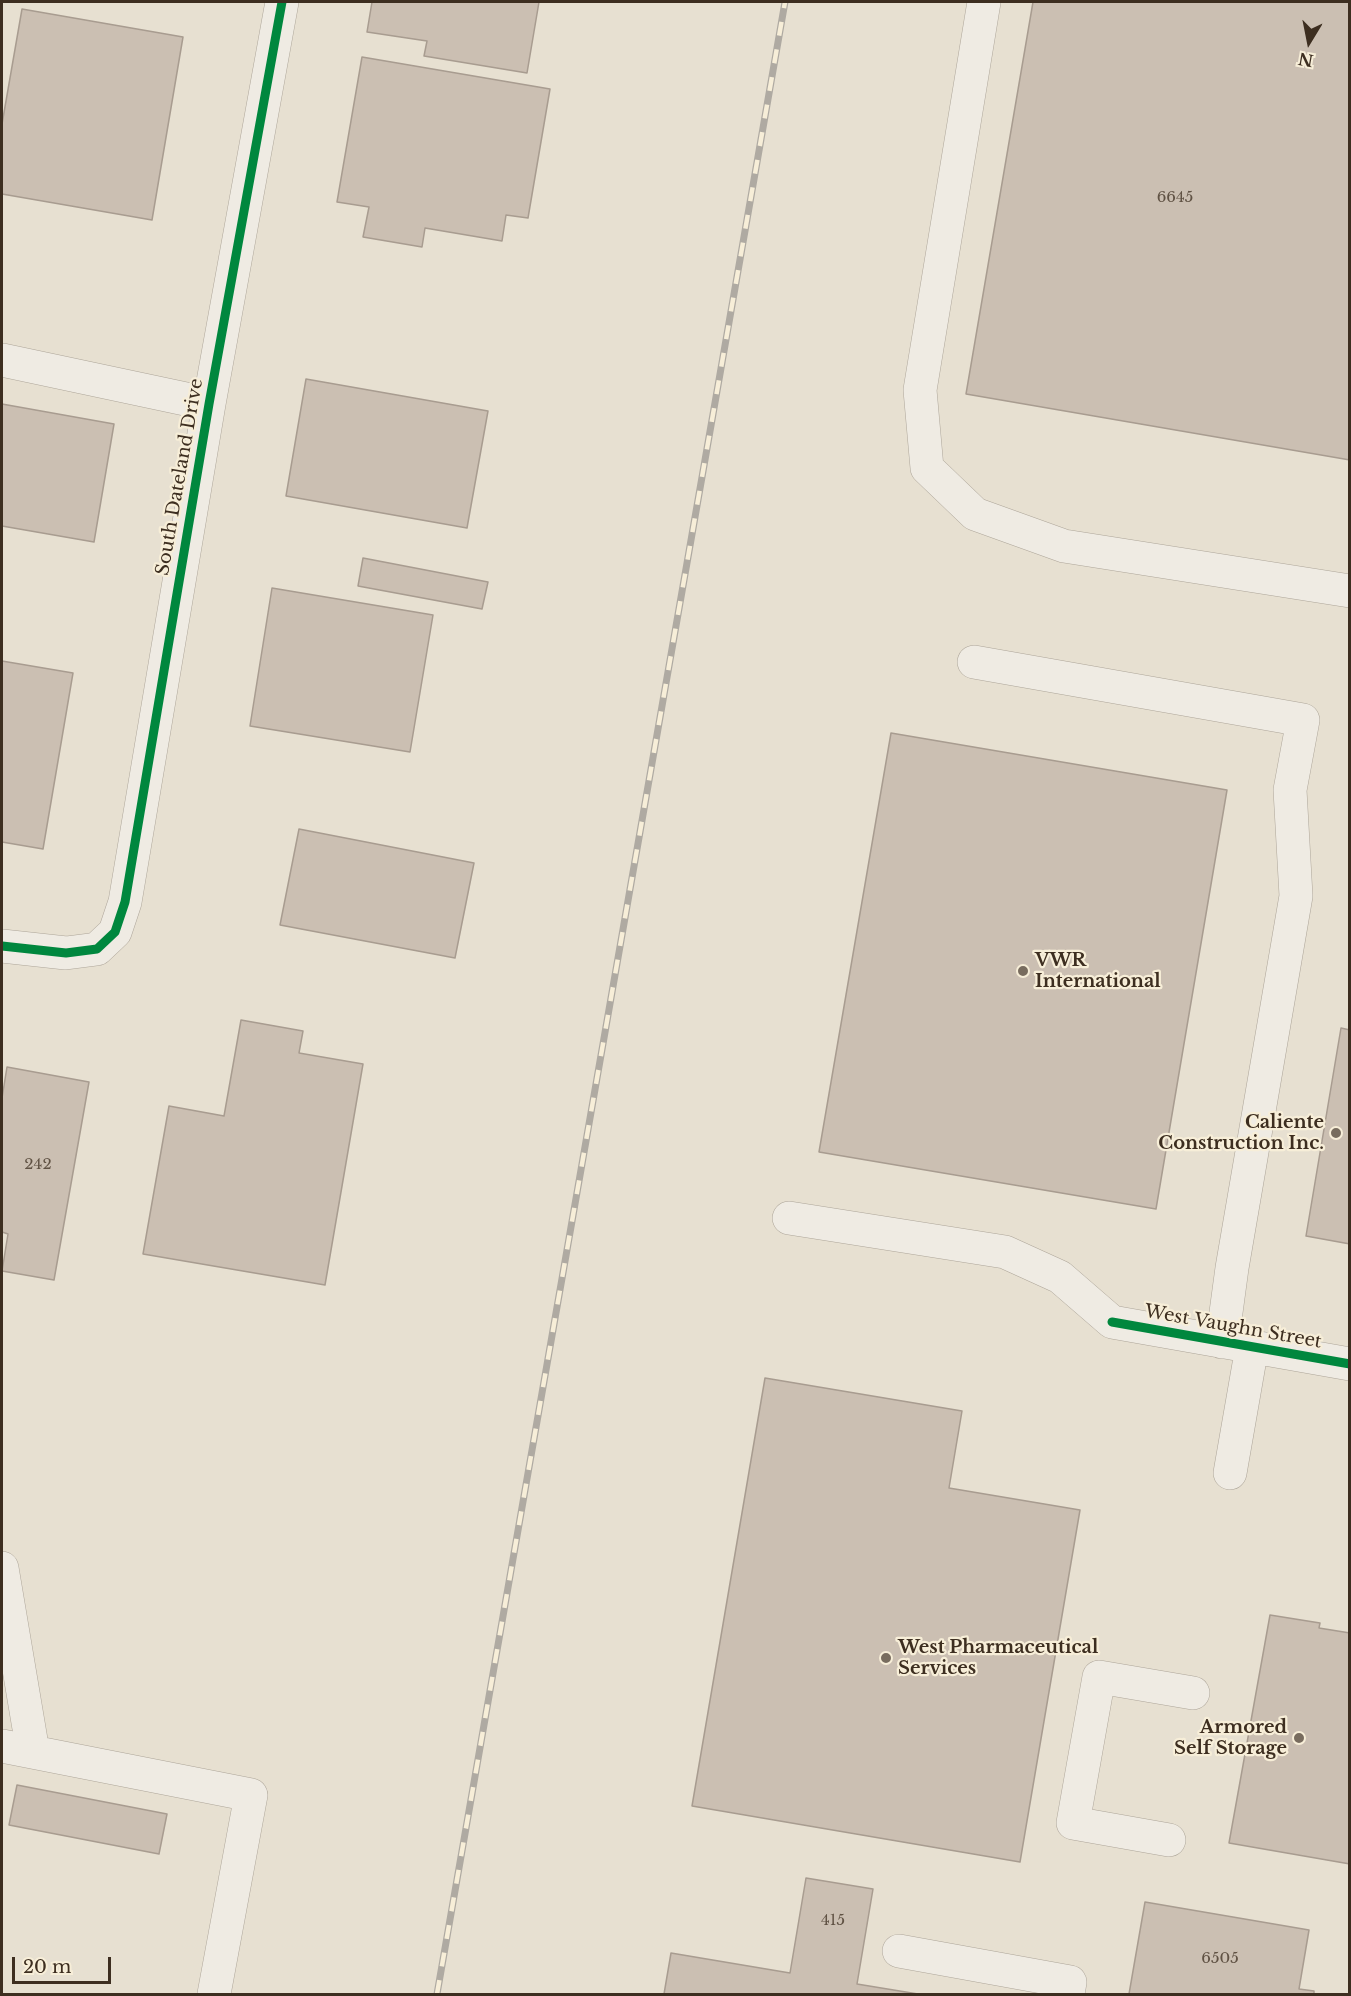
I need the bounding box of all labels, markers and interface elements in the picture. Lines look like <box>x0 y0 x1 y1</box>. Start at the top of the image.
north arrow <box>1279 12 1339 72</box>
text: N <box>1297 49 1315 71</box>
house number: 6645 <box>1157 189 1193 207</box>
street label: South Dateland Drive <box>152 377 208 577</box>
place label: VWR International <box>1035 950 1161 992</box>
marker: VWR International <box>1016 964 1030 978</box>
place label: Caliente Construction Inc. <box>1158 1112 1324 1154</box>
marker: Caliente Construction Inc. <box>1329 1126 1343 1140</box>
house number: 242 <box>24 1156 52 1174</box>
street label: West Vaughn Street <box>1143 1301 1323 1353</box>
place label: West Pharmaceutical Services <box>898 1637 1098 1680</box>
marker: West Pharmaceutical Services <box>879 1651 893 1665</box>
place label: Armored Self Storage <box>1174 1717 1287 1760</box>
marker: Armored Self Storage <box>1292 1731 1306 1745</box>
house number: 415 <box>821 1912 845 1930</box>
scale bar <box>15 1945 114 1983</box>
house number: 6505 <box>1201 1950 1239 1968</box>
text: 20 m <box>23 1956 71 1978</box>

